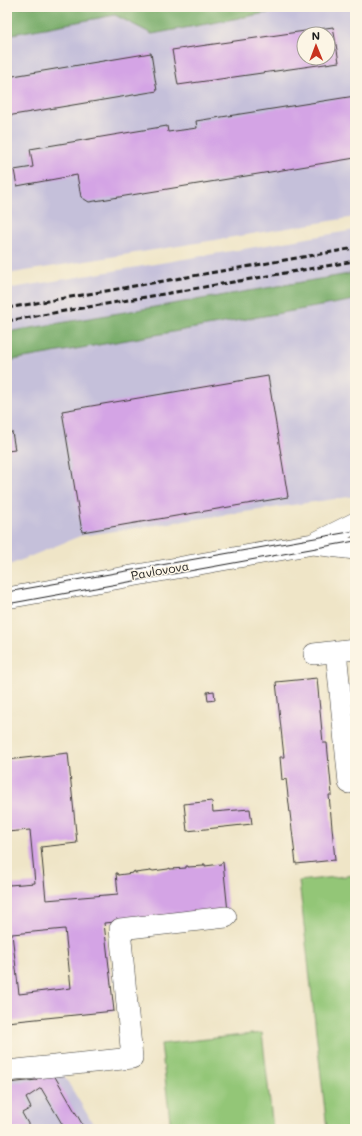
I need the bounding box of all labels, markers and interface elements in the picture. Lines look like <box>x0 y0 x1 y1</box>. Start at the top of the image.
north arrow <box>296 26 336 66</box>
text: N <box>312 28 320 43</box>
street label: Pavlovova <box>130 557 190 583</box>

